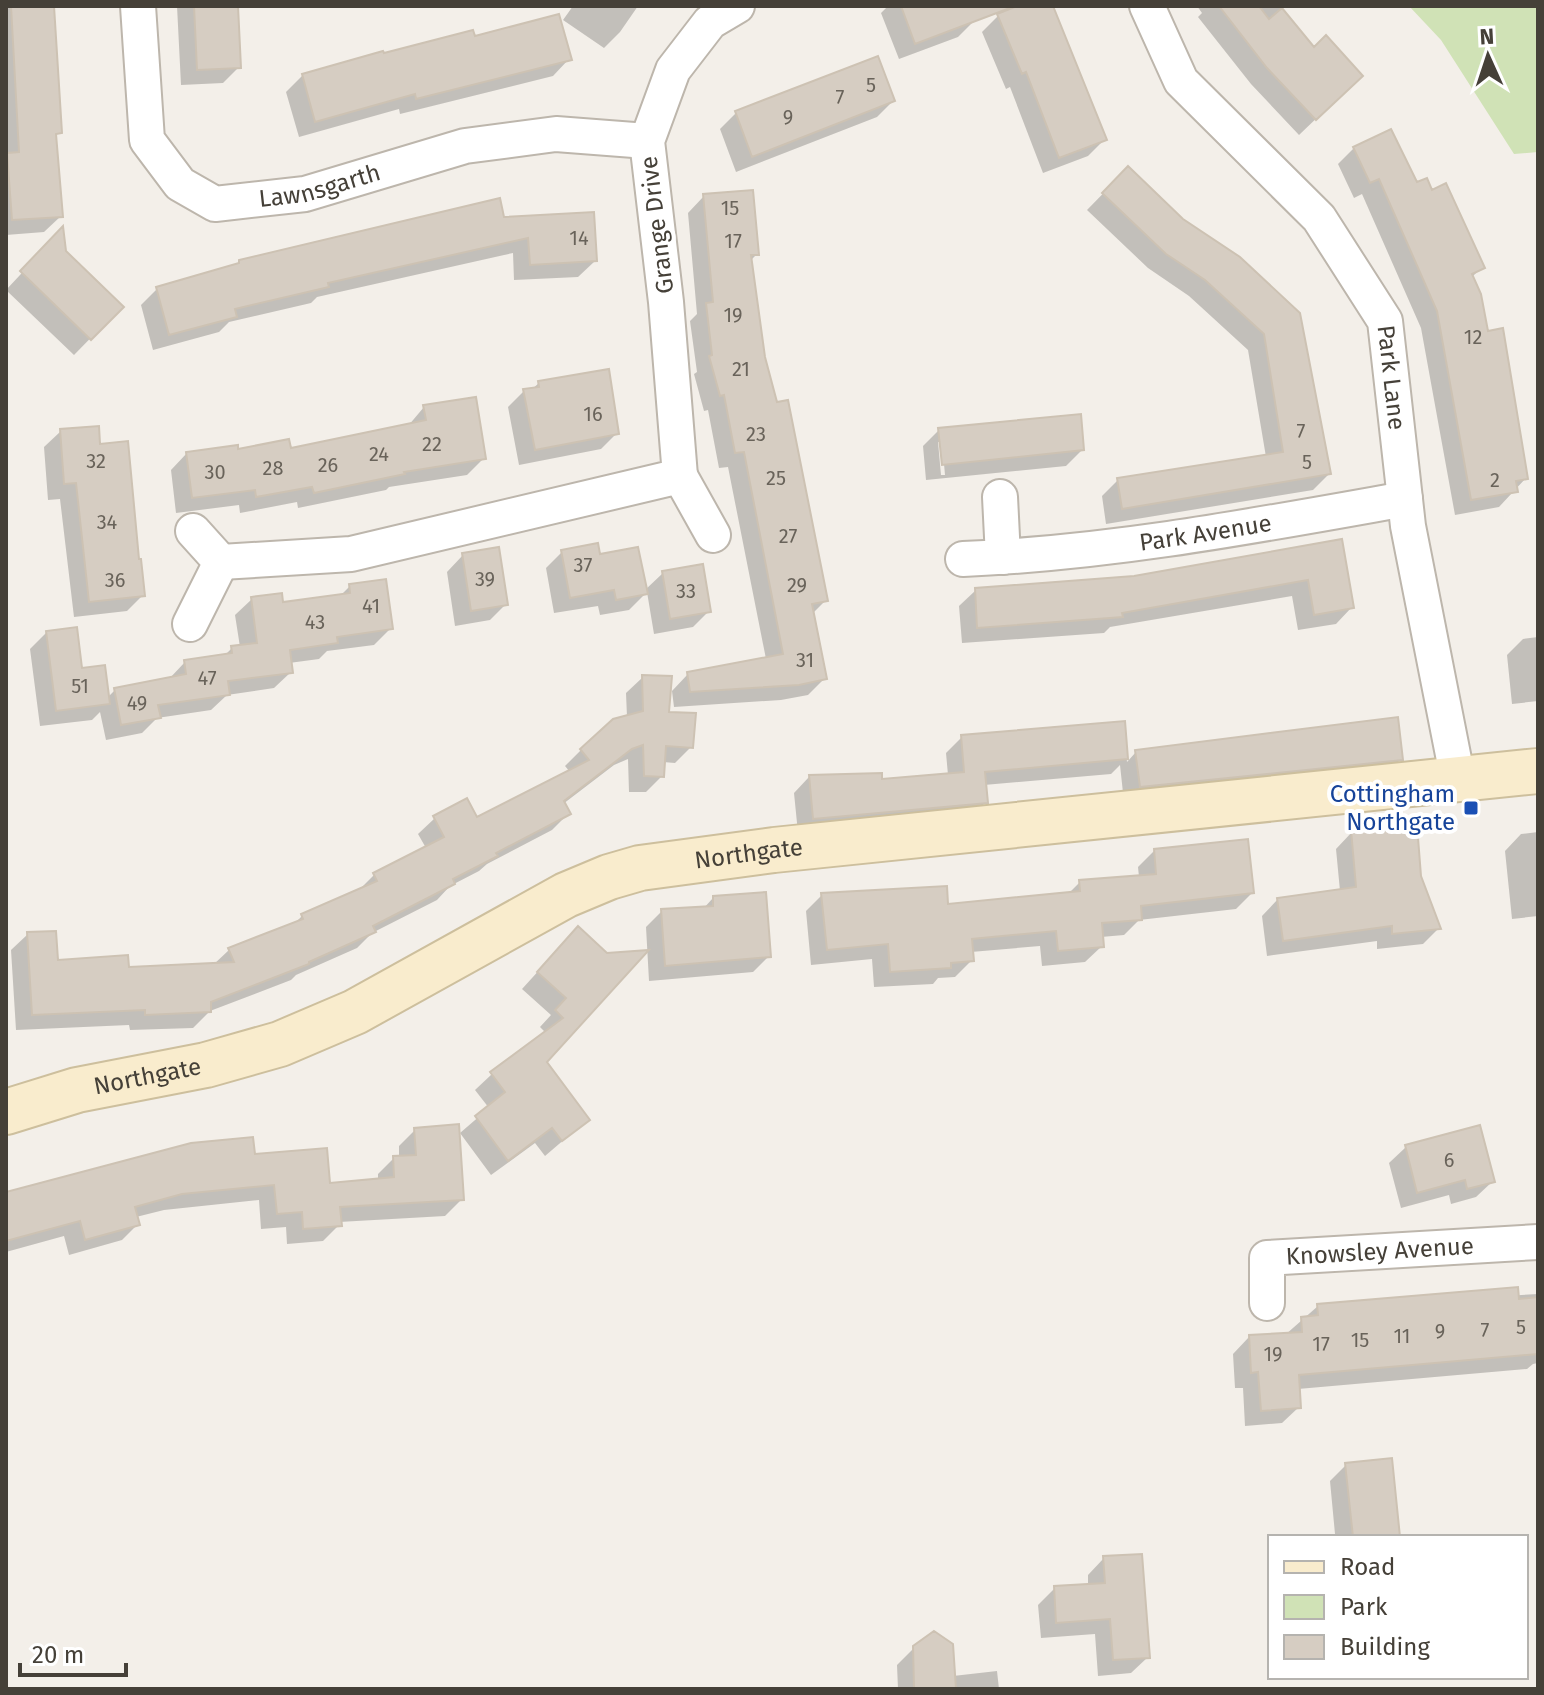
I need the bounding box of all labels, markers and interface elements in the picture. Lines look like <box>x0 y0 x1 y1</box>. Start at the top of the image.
north arrow <box>1448 16 1528 96</box>
text: N <box>1479 23 1495 50</box>
house number: 5 <box>866 73 876 97</box>
house number: 7 <box>836 85 845 109</box>
house number: 9 <box>783 105 793 129</box>
street label: Grange Drive <box>635 155 679 295</box>
street label: Lawnsgarth <box>257 158 384 213</box>
house number: 15 <box>721 196 739 220</box>
house number: 14 <box>569 226 589 250</box>
house number: 17 <box>724 229 742 253</box>
house number: 19 <box>723 303 743 327</box>
street label: Park Lane <box>1372 323 1411 432</box>
house number: 12 <box>1464 325 1482 349</box>
house number: 21 <box>732 357 750 381</box>
house number: 16 <box>583 402 603 426</box>
house number: 7 <box>1297 419 1306 443</box>
house number: 23 <box>746 422 766 446</box>
house number: 22 <box>422 432 442 456</box>
house number: 24 <box>369 442 389 466</box>
house number: 32 <box>86 449 106 473</box>
house number: 5 <box>1302 450 1312 474</box>
house number: 26 <box>318 453 338 477</box>
house number: 28 <box>263 456 283 480</box>
house number: 30 <box>204 460 226 484</box>
house number: 25 <box>766 466 786 490</box>
house number: 2 <box>1490 468 1500 492</box>
street label: Park Avenue <box>1138 509 1274 557</box>
house number: 34 <box>97 510 118 534</box>
house number: 27 <box>779 524 797 548</box>
house number: 37 <box>574 553 592 577</box>
house number: 39 <box>475 567 495 591</box>
house number: 36 <box>105 568 125 592</box>
house number: 29 <box>787 573 807 597</box>
house number: 33 <box>676 579 696 603</box>
house number: 41 <box>362 594 380 618</box>
house number: 43 <box>305 610 325 634</box>
house number: 31 <box>796 648 814 672</box>
house number: 47 <box>197 666 217 690</box>
house number: 51 <box>71 674 89 698</box>
house number: 49 <box>127 691 147 715</box>
place label: Cottingham Northgate <box>1330 780 1455 836</box>
marker: Cottingham Northgate <box>1462 799 1480 817</box>
street label: Northgate <box>693 833 804 875</box>
street label: Northgate <box>91 1052 204 1100</box>
house number: 6 <box>1444 1148 1454 1172</box>
street label: Knowsley Avenue <box>1285 1232 1475 1271</box>
house number: 5 <box>1516 1315 1526 1339</box>
house number: 7 <box>1481 1318 1490 1342</box>
house number: 9 <box>1435 1319 1445 1343</box>
house number: 11 <box>1393 1324 1411 1348</box>
house number: 15 <box>1351 1328 1369 1352</box>
house number: 17 <box>1312 1332 1330 1356</box>
house number: 19 <box>1263 1342 1283 1366</box>
legend <box>1268 1535 1528 1679</box>
text: Road <box>1340 1553 1395 1581</box>
text: Park <box>1340 1593 1388 1621</box>
scale bar <box>20 1627 126 1677</box>
text: Building <box>1340 1633 1430 1661</box>
text: 20 m <box>32 1641 84 1669</box>

